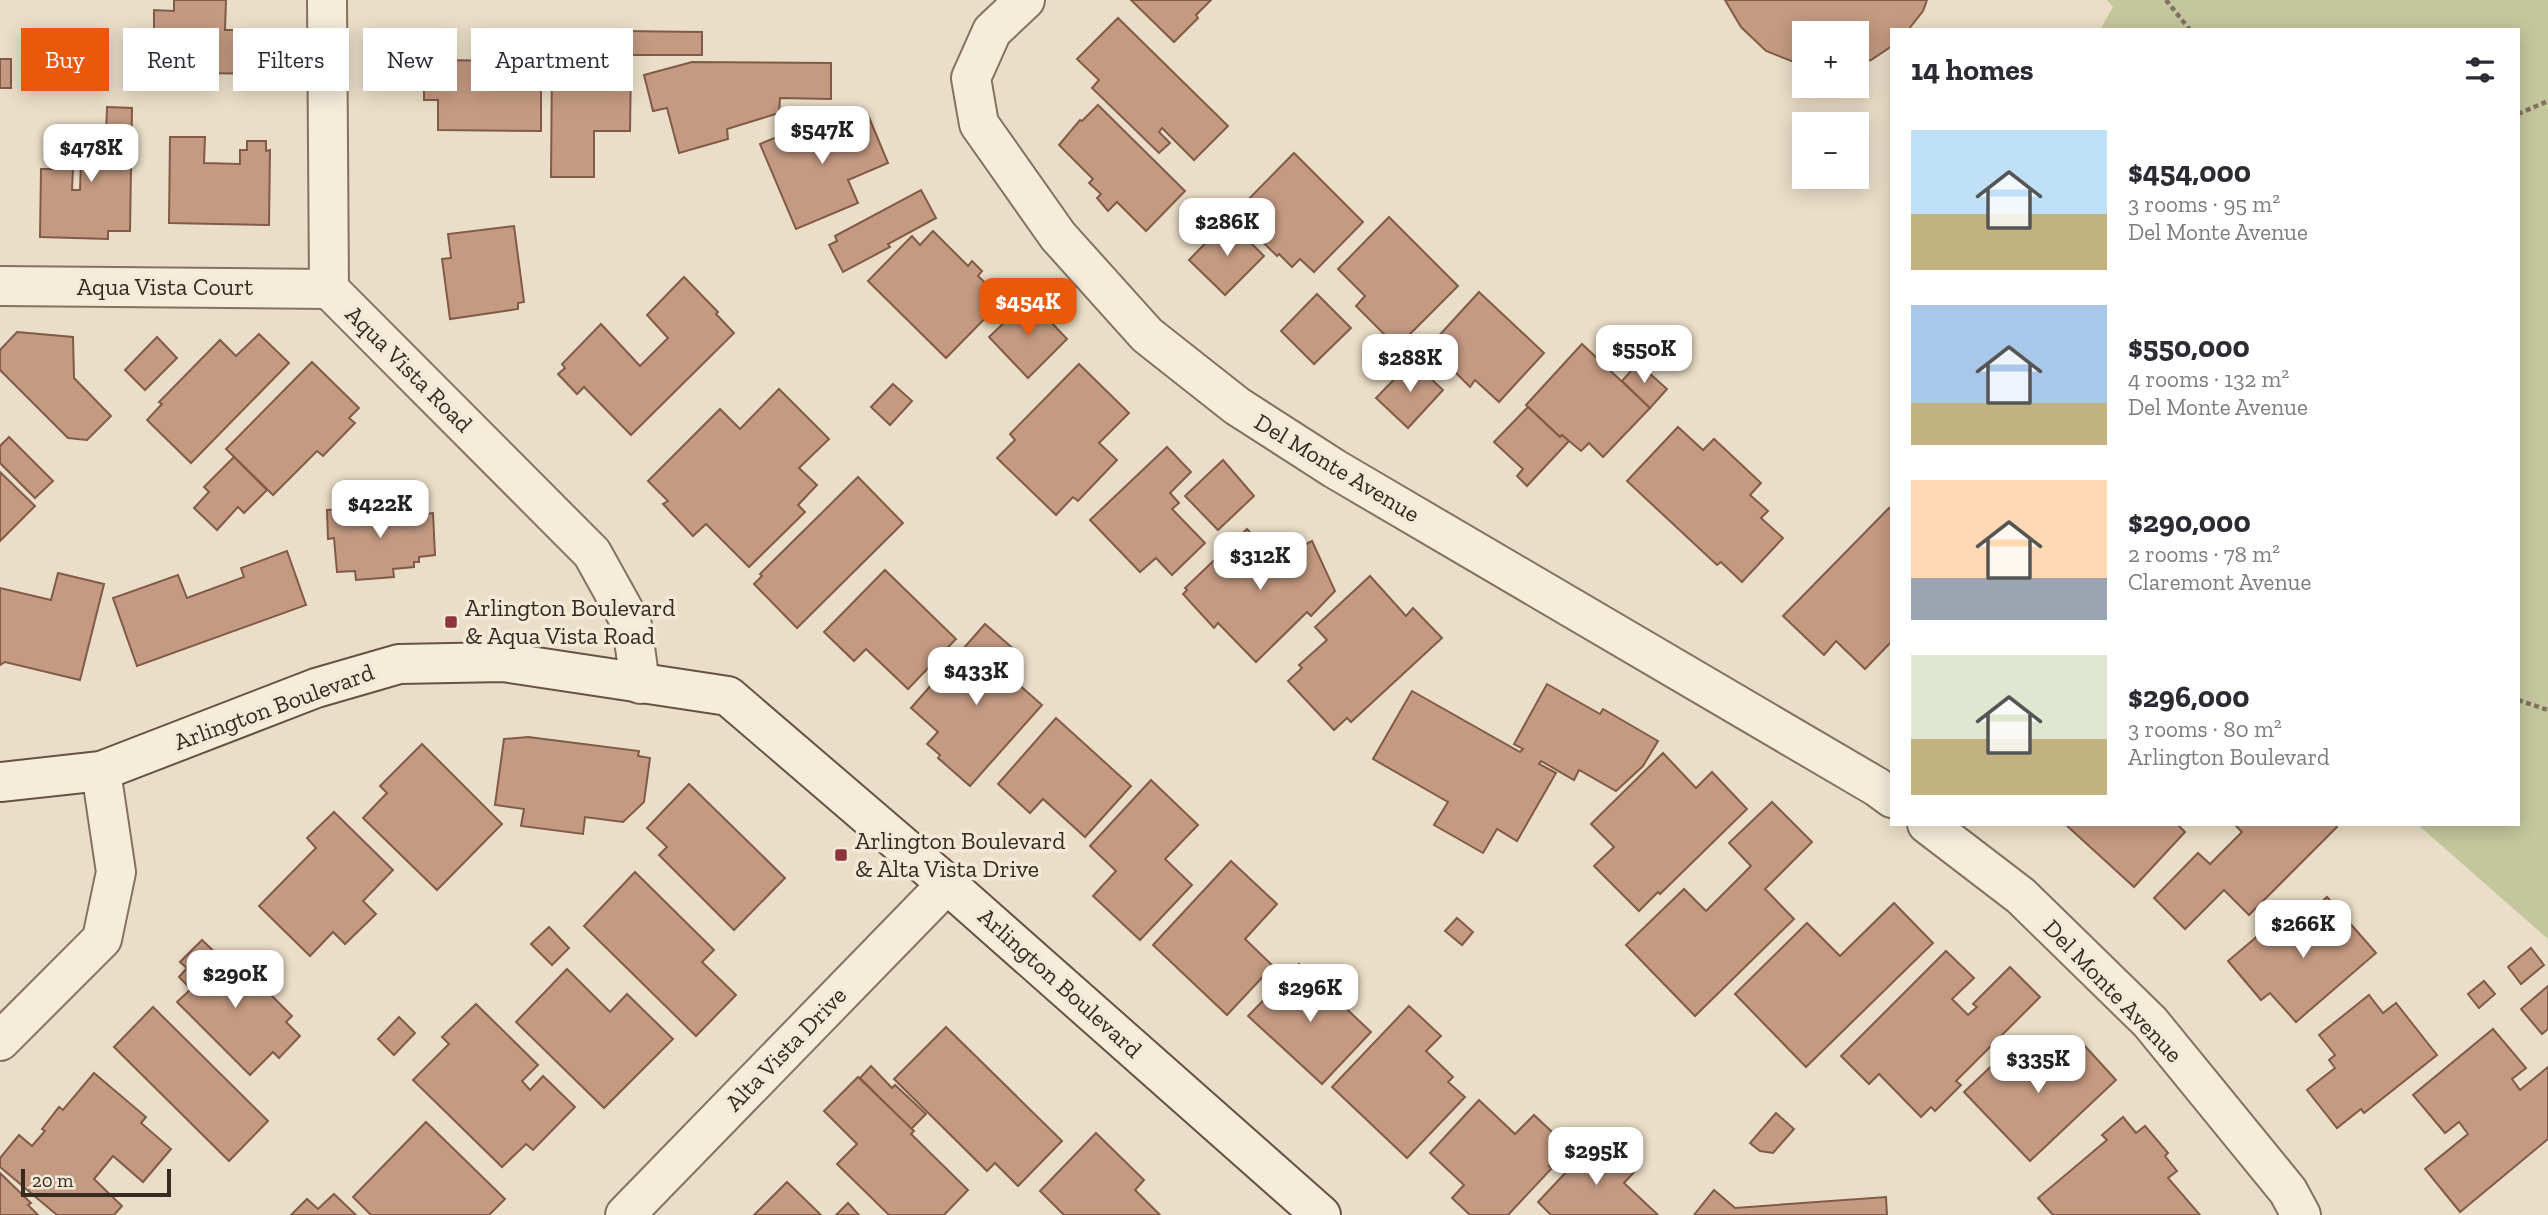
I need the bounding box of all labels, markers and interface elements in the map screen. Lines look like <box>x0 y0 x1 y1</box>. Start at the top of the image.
map controls <box>1792 21 1869 189</box>
button: + <box>1792 21 1869 98</box>
chip: Buy <box>21 28 109 91</box>
chip: Rent <box>123 28 219 91</box>
chip: Filters <box>233 28 349 91</box>
chip: New <box>363 28 457 91</box>
chip: Apartment <box>471 28 633 91</box>
icon: filters <box>2461 51 2499 89</box>
text: 14 homes <box>1911 52 2034 88</box>
pin: $547K <box>773 106 871 166</box>
button: − <box>1792 112 1869 189</box>
text: $547K <box>791 115 853 143</box>
pin: $478K <box>42 124 140 184</box>
text: $478K <box>59 133 123 161</box>
text: $454,000 <box>2128 154 2251 190</box>
icon: home <box>1967 158 2051 242</box>
text: 3 rooms · 95 m² <box>2128 190 2280 218</box>
pin: $286K <box>1178 198 1276 258</box>
text: $286K <box>1195 207 1259 235</box>
text: Del Monte Avenue <box>2128 218 2308 246</box>
street label: Aqua Vista Court <box>77 272 253 301</box>
pin: $454K <box>979 278 1077 338</box>
text: $454K <box>995 287 1061 315</box>
street label: Aqua Vista Road <box>340 299 479 438</box>
pin: $550K <box>1595 326 1693 385</box>
text: $550,000 <box>2128 329 2250 365</box>
icon: home <box>1967 333 2051 417</box>
pin: $288K <box>1361 334 1459 394</box>
text: $550K <box>1612 334 1676 362</box>
text: $288K <box>1378 343 1442 371</box>
text: 4 rooms · 132 m² <box>2128 365 2289 393</box>
text: Del Monte Avenue <box>2128 393 2308 421</box>
street label: Del Monte Avenue <box>1249 407 1425 528</box>
pin: $422K <box>331 480 429 540</box>
text: $422K <box>348 489 412 517</box>
text: $290,000 <box>2128 504 2251 540</box>
icon: home <box>1967 508 2051 592</box>
pin: $312K <box>1211 532 1309 592</box>
text: 2 rooms · 78 m² <box>2128 540 2280 568</box>
text: $312K <box>1230 541 1290 569</box>
text: Claremont Avenue <box>2128 568 2311 596</box>
place label: Arlington Boulevard & Aqua Vista Road <box>465 593 675 650</box>
marker: Arlington Boulevard & Aqua Vista Road <box>443 614 459 630</box>
pin: $433K <box>927 648 1025 707</box>
text: $433K <box>944 656 1008 684</box>
street label: Arlington Boulevard <box>170 657 378 756</box>
text: $296,000 <box>2128 679 2249 715</box>
icon: home <box>1967 683 2051 767</box>
text: 3 rooms · 80 m² <box>2128 715 2282 743</box>
text: Arlington Boulevard <box>2128 743 2330 771</box>
place label: Arlington Boulevard & Alta Vista Drive <box>855 826 1065 883</box>
marker: Arlington Boulevard & Alta Vista Drive <box>833 847 849 863</box>
pin: $266K <box>2254 900 2352 960</box>
street label: Arlington Boulevard <box>972 901 1148 1064</box>
text: $266K <box>2271 909 2335 937</box>
street label: Del Monte Avenue <box>2038 913 2189 1068</box>
pin: $290K <box>186 950 284 1010</box>
text: $290K <box>203 959 267 987</box>
pin: $296K <box>1261 964 1359 1024</box>
text: $296K <box>1278 973 1342 1001</box>
street label: Alta Vista Drive <box>719 980 852 1117</box>
pin: $335K <box>1989 1036 2087 1095</box>
text: $335K <box>2006 1044 2070 1072</box>
pin: $295K <box>1547 1128 1645 1187</box>
text: $295K <box>1564 1136 1628 1164</box>
scale bar <box>21 1166 172 1198</box>
text: 20 m <box>32 1169 73 1192</box>

